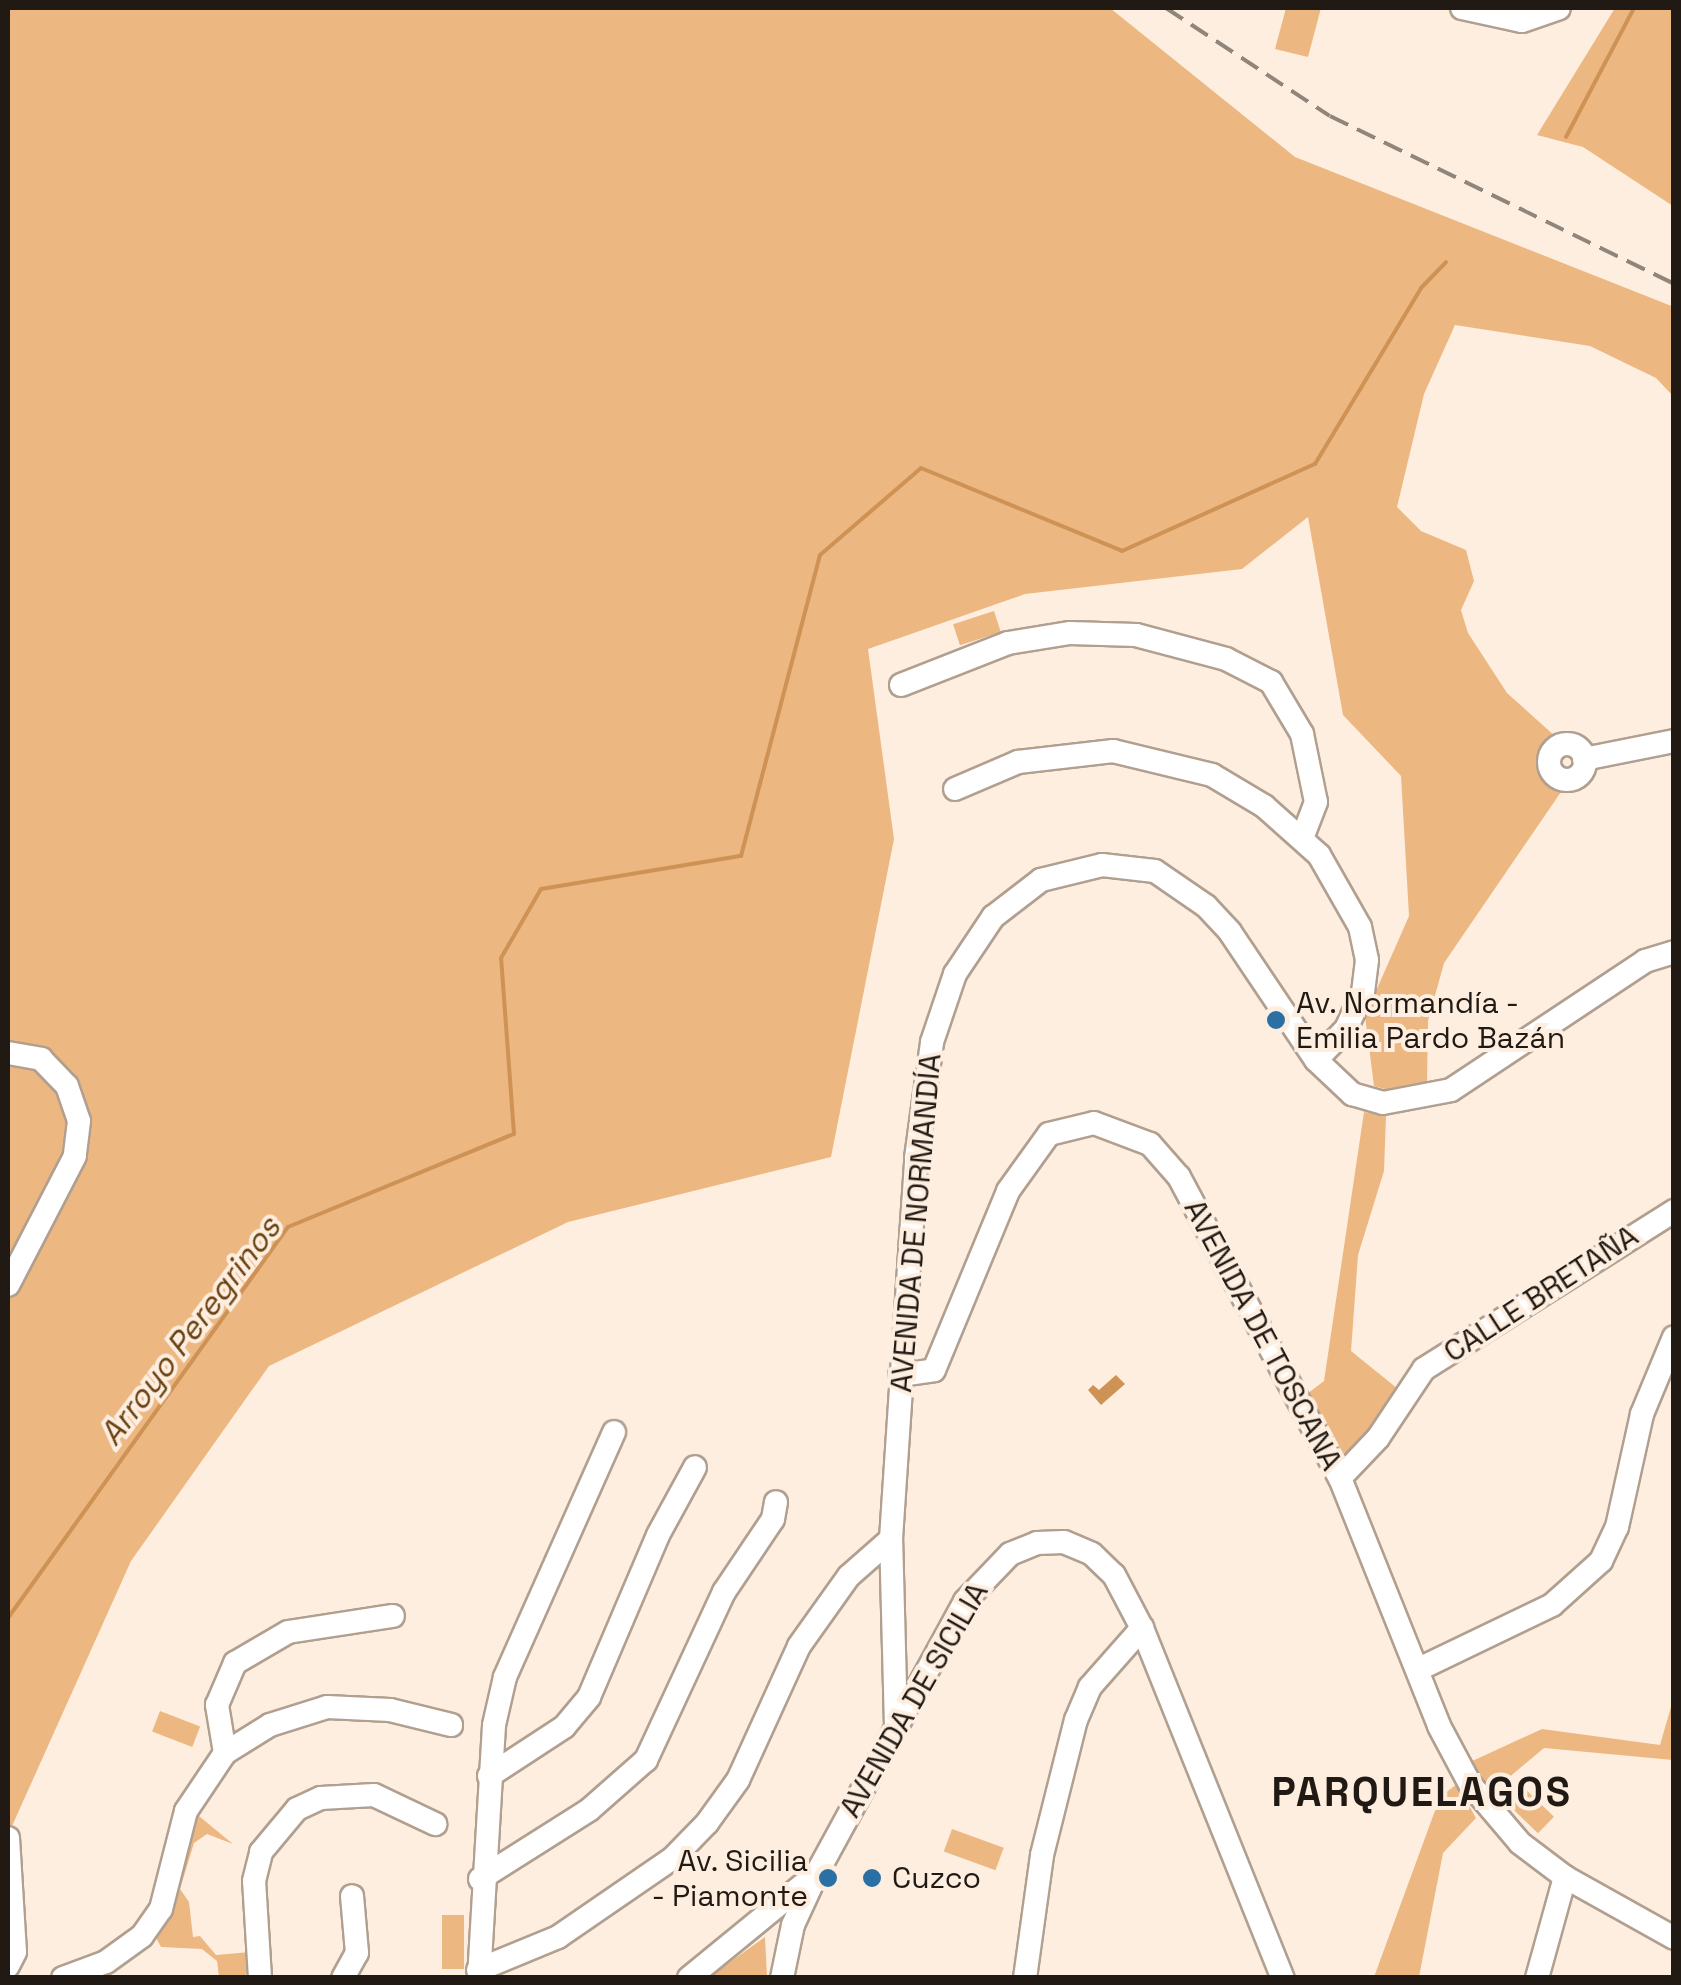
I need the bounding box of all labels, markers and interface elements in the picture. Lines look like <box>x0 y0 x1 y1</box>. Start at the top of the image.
place label: Av. Normandía - Emilia Pardo Bazán <box>1296 985 1565 1056</box>
marker: Av. Normandía - Emilia Pardo Bazán <box>1265 1009 1287 1031</box>
street label: AVENIDA DE NORMANDÍA <box>883 1052 949 1394</box>
street label: AVENIDA DE TOSCANA <box>1176 1193 1350 1477</box>
water label: Arroyo Peregrinos <box>92 1209 288 1453</box>
street label: CALLE BRETAÑA <box>1437 1218 1645 1370</box>
street label: AVENIDA DE SICILIA <box>832 1576 996 1824</box>
district label: PARQUELAGOS <box>1272 1769 1572 1817</box>
place label: Av. Sicilia - Piamonte <box>651 1843 808 1914</box>
place label: Cuzco <box>892 1860 981 1896</box>
marker: Av. Sicilia - Piamonte <box>817 1867 839 1889</box>
marker: Cuzco <box>861 1867 883 1889</box>

